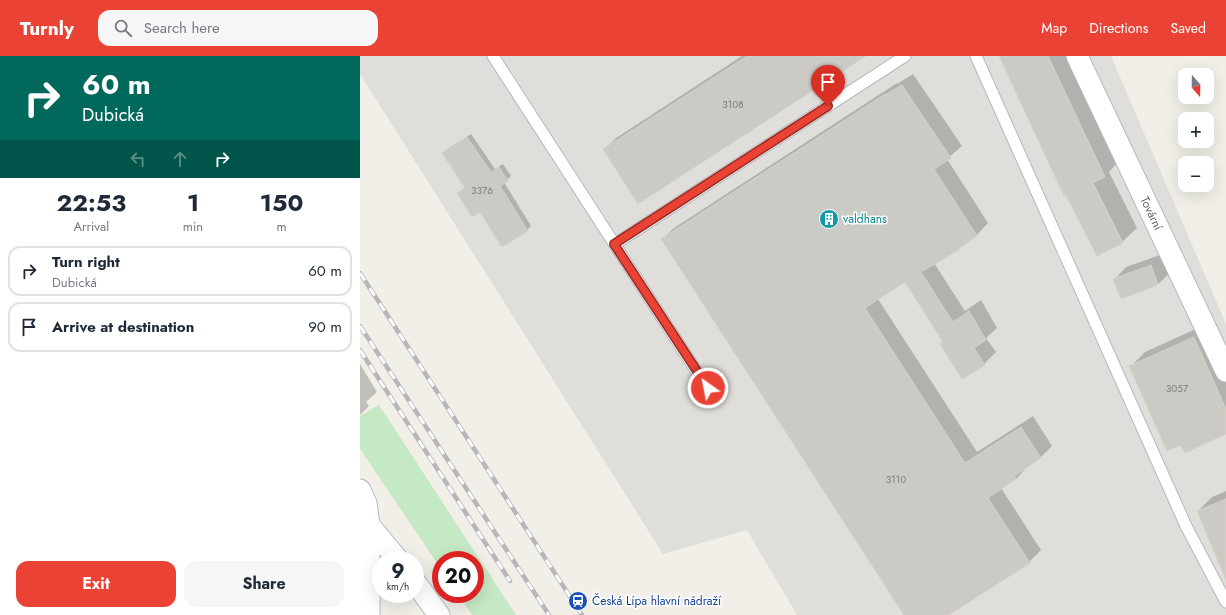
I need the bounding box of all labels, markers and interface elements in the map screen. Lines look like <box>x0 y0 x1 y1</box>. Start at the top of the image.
search box <box>98 10 378 46</box>
text: Turnly <box>20 15 74 42</box>
icon: search <box>112 17 134 39</box>
text: Search here <box>144 17 220 39</box>
text: Map <box>1041 18 1067 38</box>
text: Directions <box>1089 18 1149 38</box>
text: Saved <box>1171 18 1206 38</box>
text: 60 m <box>82 64 151 105</box>
pin <box>811 65 845 106</box>
north arrow <box>1178 68 1214 104</box>
map controls <box>1178 68 1214 192</box>
icon: arrive <box>817 71 839 93</box>
icon: right <box>16 72 68 124</box>
house number: 3108 <box>722 97 744 112</box>
text: Dubická <box>82 102 144 128</box>
button: + <box>1178 112 1214 148</box>
icon: left <box>127 148 149 170</box>
icon: ahead <box>169 148 191 170</box>
icon: right <box>211 148 233 170</box>
button: − <box>1178 156 1214 192</box>
house number: 3376 <box>471 183 493 198</box>
text: 22:53 <box>57 185 126 220</box>
text: 1 <box>187 185 199 220</box>
text: 150 <box>260 185 303 220</box>
street label: Tovární <box>1136 193 1167 234</box>
building icon: valdhans <box>818 208 840 230</box>
place label: valdhans <box>843 210 887 228</box>
text: Arrival <box>73 217 109 236</box>
text: min <box>183 217 203 236</box>
text: m <box>277 217 287 236</box>
text: Turn right <box>52 251 120 273</box>
icon: right <box>18 260 40 282</box>
text: 60 m <box>308 260 342 282</box>
text: Dubická <box>52 273 97 292</box>
icon: arrive <box>18 316 40 338</box>
text: Arrive at destination <box>52 316 194 338</box>
text: 90 m <box>308 316 342 338</box>
position arrow <box>687 367 729 409</box>
house number: 3057 <box>1166 381 1189 396</box>
house number: 3110 <box>886 472 906 487</box>
speed limit sign: 20 <box>432 551 484 603</box>
text: 9 <box>391 557 405 586</box>
button: Exit <box>16 561 176 607</box>
button: Share <box>184 561 344 607</box>
text: km/h <box>387 579 409 594</box>
station icon: Česká Lípa hlavní nádraží <box>567 590 589 612</box>
place label: Česká Lípa hlavní nádraží <box>592 592 722 610</box>

